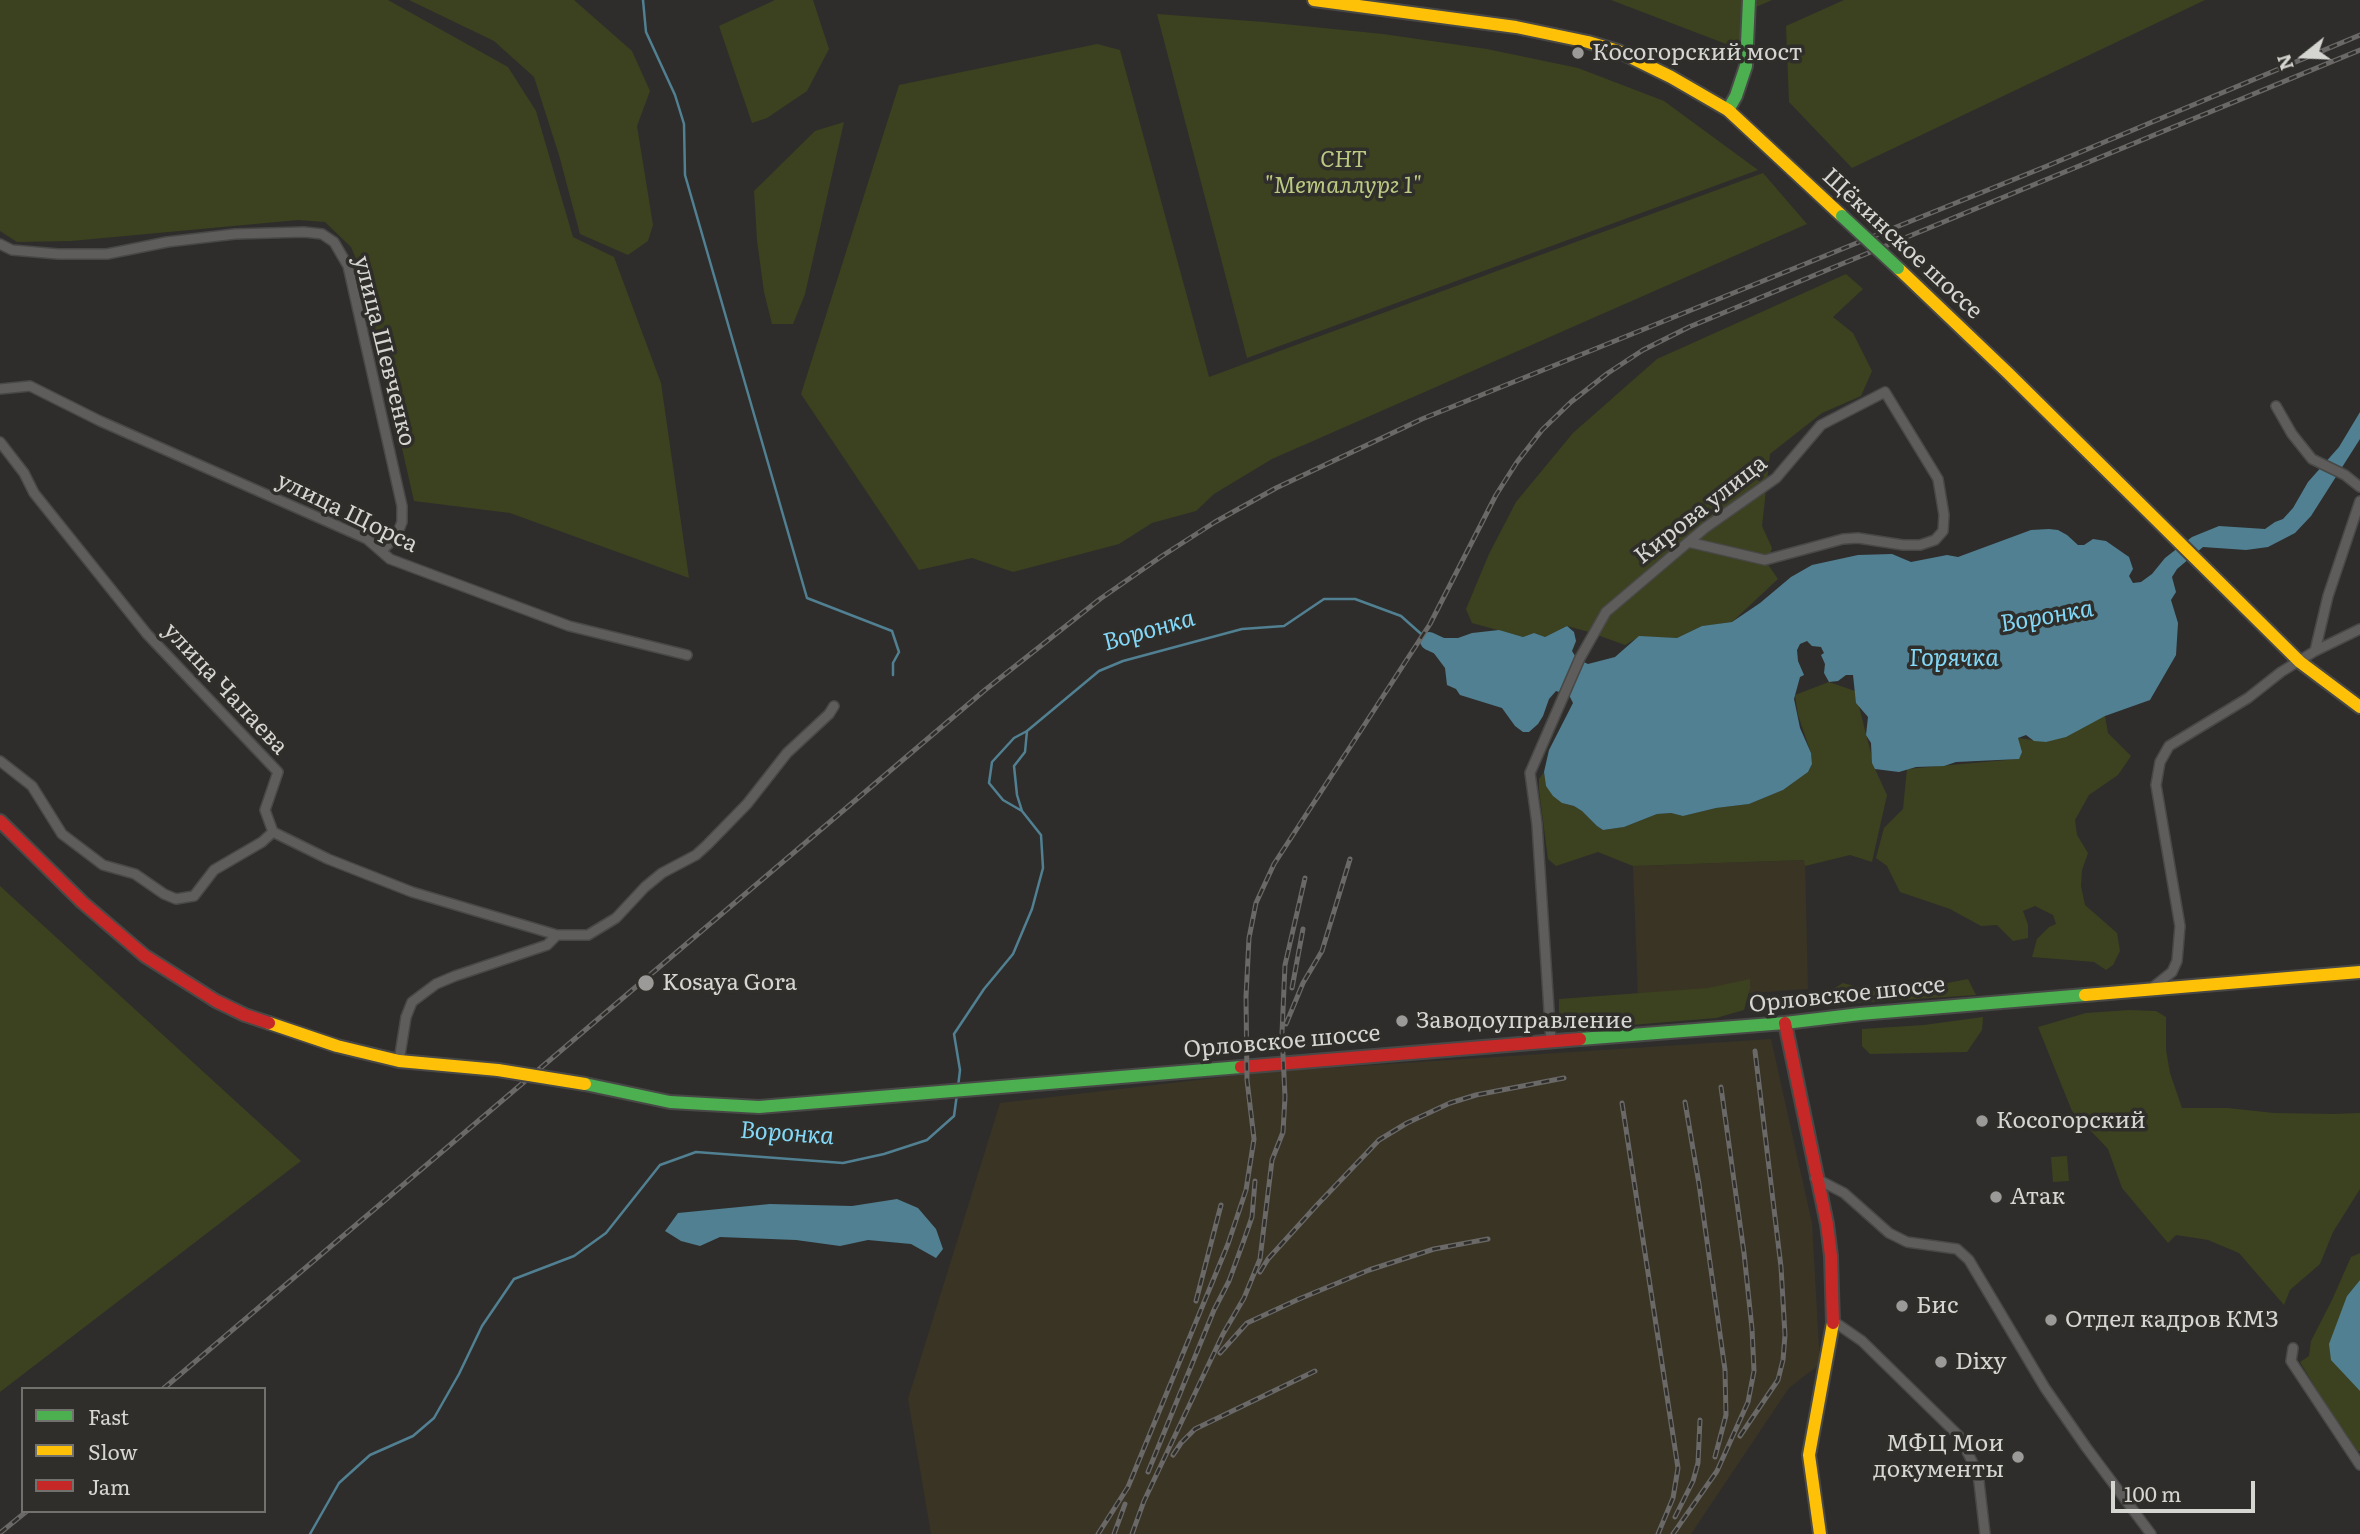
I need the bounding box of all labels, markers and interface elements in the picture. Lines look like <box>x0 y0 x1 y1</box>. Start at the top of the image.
north arrow <box>2269 21 2339 91</box>
place label: Косогорский мост <box>1592 39 1802 67</box>
marker: Косогорский мост <box>1570 45 1586 61</box>
text: N <box>2268 51 2300 74</box>
park label: СНТ "Металлург 1" <box>1264 146 1422 200</box>
street label: Щёкинское шоссе <box>1816 163 1988 325</box>
street label: улица Шевченко <box>347 253 421 449</box>
street label: Кирова улица <box>1629 450 1773 570</box>
street label: улица Щорса <box>272 467 422 559</box>
water label: Воронка <box>1998 595 2096 639</box>
water label: Воронка <box>1100 604 1198 658</box>
street label: улица Чапаева <box>157 617 293 761</box>
water label: Горячка <box>1909 645 1999 673</box>
place label: Kosaya Gora <box>662 969 797 997</box>
street label: Орловское шоссе <box>1747 971 1947 1019</box>
marker: Kosaya Gora <box>636 973 656 993</box>
place label: Заводоуправление <box>1416 1007 1632 1035</box>
marker: Заводоуправление <box>1394 1013 1410 1029</box>
street label: Орловское шоссе <box>1183 1020 1381 1064</box>
place label: Косогорский <box>1996 1107 2146 1135</box>
marker: Косогорский <box>1974 1113 1990 1129</box>
water label: Воронка <box>739 1116 835 1152</box>
place label: Атак <box>2010 1183 2065 1211</box>
marker: Атак <box>1988 1189 2004 1205</box>
place label: Бис <box>1916 1292 1958 1320</box>
marker: Бис <box>1894 1298 1910 1314</box>
place label: Отдел кадров КМЗ <box>2065 1306 2278 1334</box>
marker: Отдел кадров КМЗ <box>2043 1312 2059 1328</box>
place label: Dixy <box>1955 1348 2007 1376</box>
marker: Dixy <box>1933 1354 1949 1370</box>
legend <box>21 1387 266 1513</box>
text: Fast <box>88 1400 129 1431</box>
place label: МФЦ Мои документы <box>1873 1430 2004 1484</box>
text: Slow <box>88 1435 138 1466</box>
marker: МФЦ Мои документы <box>2010 1449 2026 1465</box>
scale bar <box>2115 1468 2258 1512</box>
text: Jam <box>88 1470 130 1501</box>
text: 100 m <box>2124 1477 2181 1508</box>

